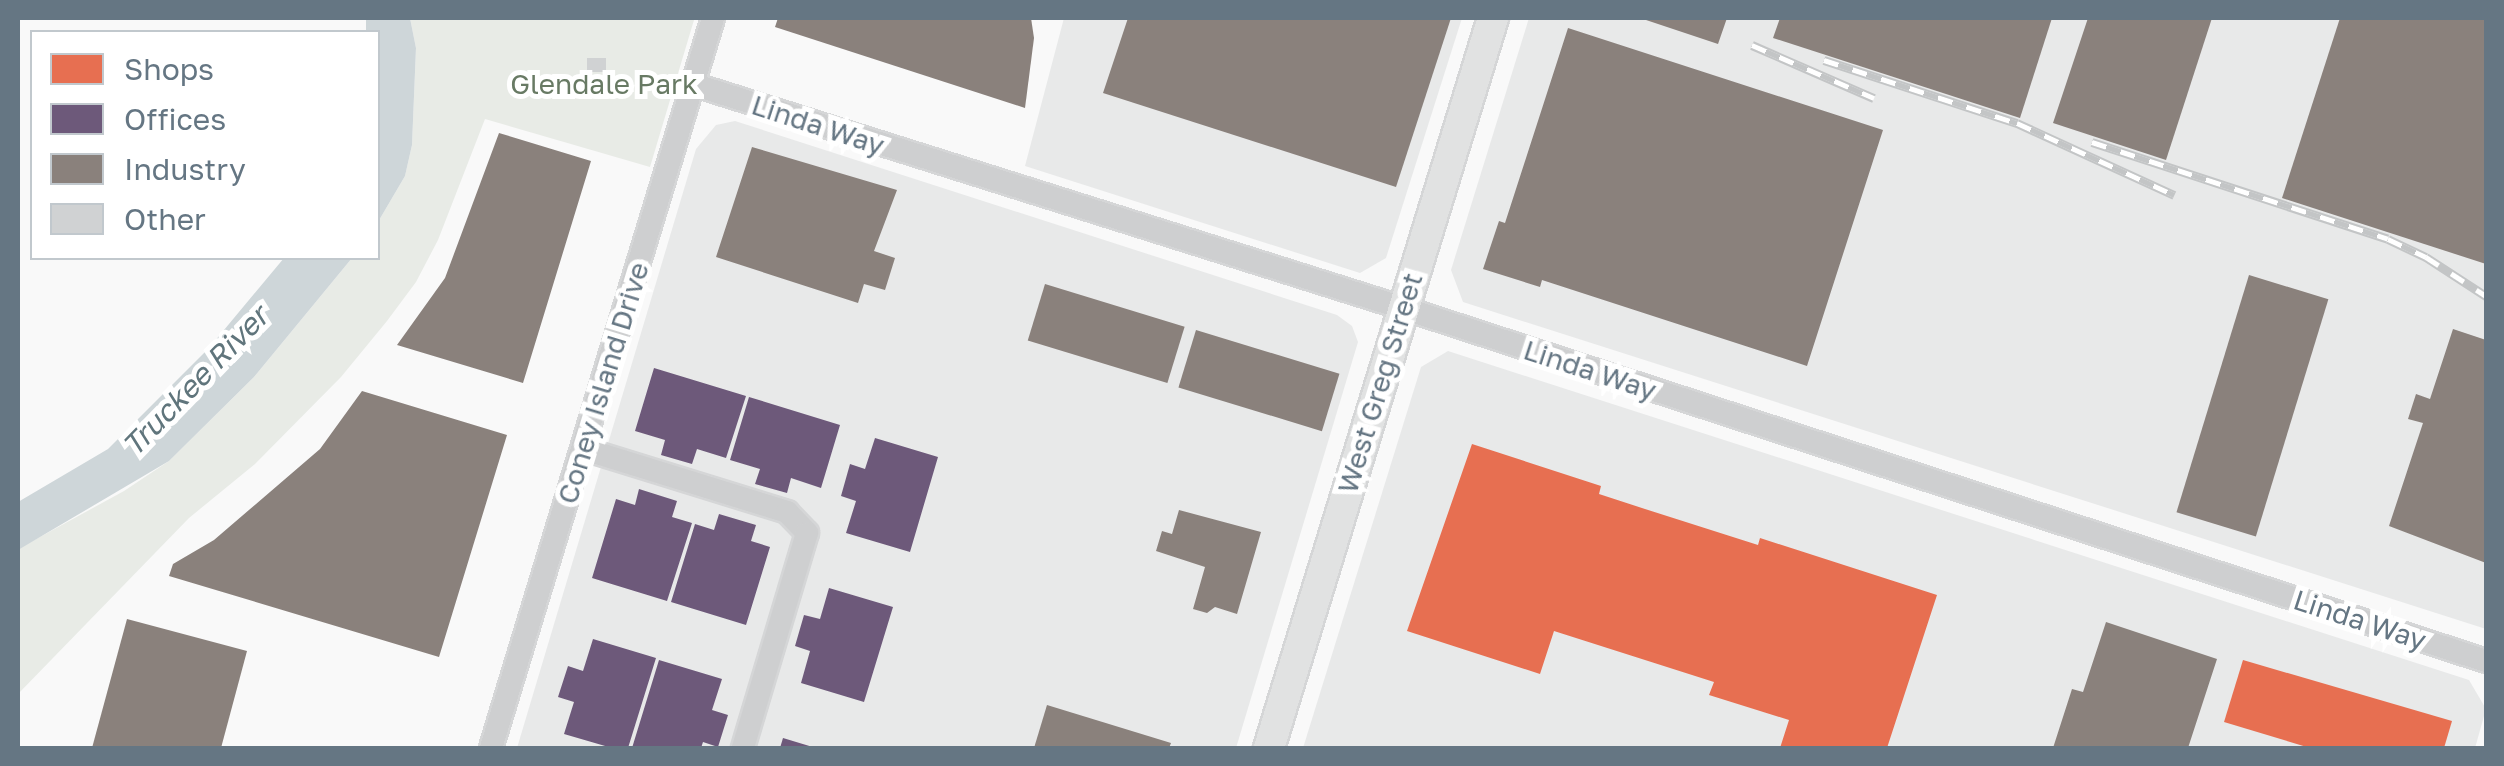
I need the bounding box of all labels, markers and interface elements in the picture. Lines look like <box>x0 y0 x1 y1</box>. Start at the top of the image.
legend <box>30 30 380 260</box>
text: Shops <box>124 51 214 87</box>
park label: Glendale Park <box>510 67 698 101</box>
street label: Linda Way <box>747 88 889 162</box>
text: Offices <box>124 101 226 137</box>
text: Industry <box>124 151 246 187</box>
text: Other <box>124 201 206 237</box>
street label: Coney Island Drive <box>550 258 656 508</box>
street label: West Greg Street <box>1330 269 1430 497</box>
water label: Truckee River <box>114 299 276 463</box>
street label: Linda Way <box>1519 333 1661 407</box>
street label: Linda Way <box>2289 583 2431 657</box>

